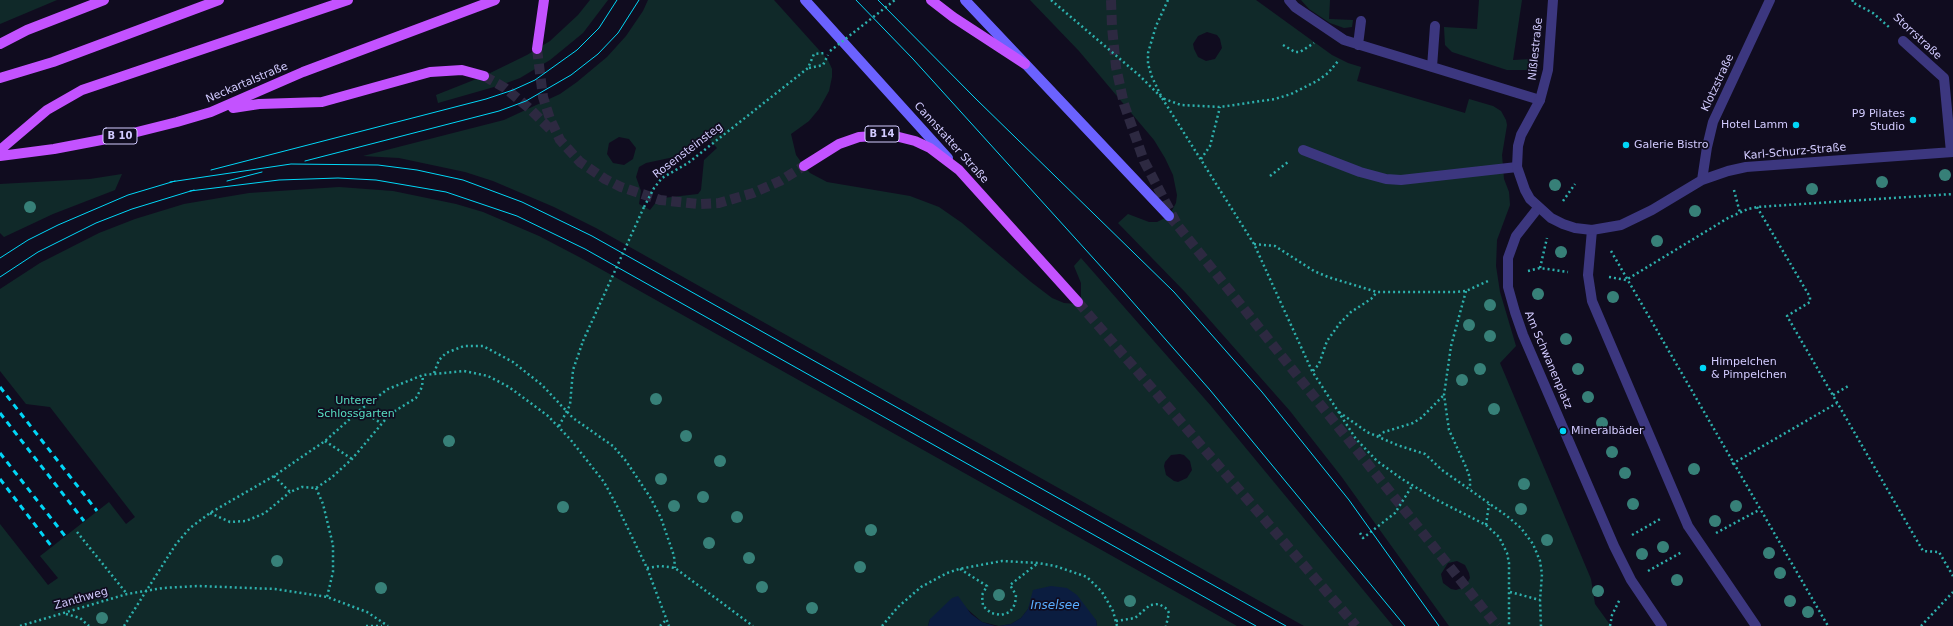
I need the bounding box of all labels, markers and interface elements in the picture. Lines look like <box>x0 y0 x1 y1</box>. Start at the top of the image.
street label: Storrstraße <box>1890 11 1944 63</box>
street label: Nißlestraße <box>1526 17 1546 81</box>
street label: Klotzstraße <box>1699 52 1737 114</box>
street label: Neckartalstraße <box>204 60 290 106</box>
street label: Cannstatter Straße <box>911 100 991 186</box>
place label: P9 Pilates Studio <box>1852 107 1905 133</box>
marker: P9 Pilates Studio <box>1908 115 1918 125</box>
place label: Hotel Lamm <box>1721 118 1788 132</box>
street label: Rosensteinsteg <box>650 120 726 182</box>
marker: Hotel Lamm <box>1791 120 1801 130</box>
road number: B 14 <box>865 126 899 142</box>
road number: B 10 <box>103 128 137 144</box>
place label: Galerie Bistro <box>1634 138 1709 152</box>
marker: Galerie Bistro <box>1621 140 1631 150</box>
street label: Karl-Schurz-Straße <box>1743 141 1847 163</box>
street label: Am Schwanenplatz <box>1521 309 1575 411</box>
place label: Himpelchen & Pimpelchen <box>1711 355 1787 381</box>
marker: Himpelchen & Pimpelchen <box>1698 363 1708 373</box>
park label: Unterer Schlossgarten <box>317 394 395 420</box>
place label: Mineralbäder <box>1571 424 1644 438</box>
marker: Mineralbäder <box>1558 426 1568 436</box>
street label: Zanthweg <box>53 585 109 613</box>
water label: Inselsee <box>1030 599 1080 613</box>

